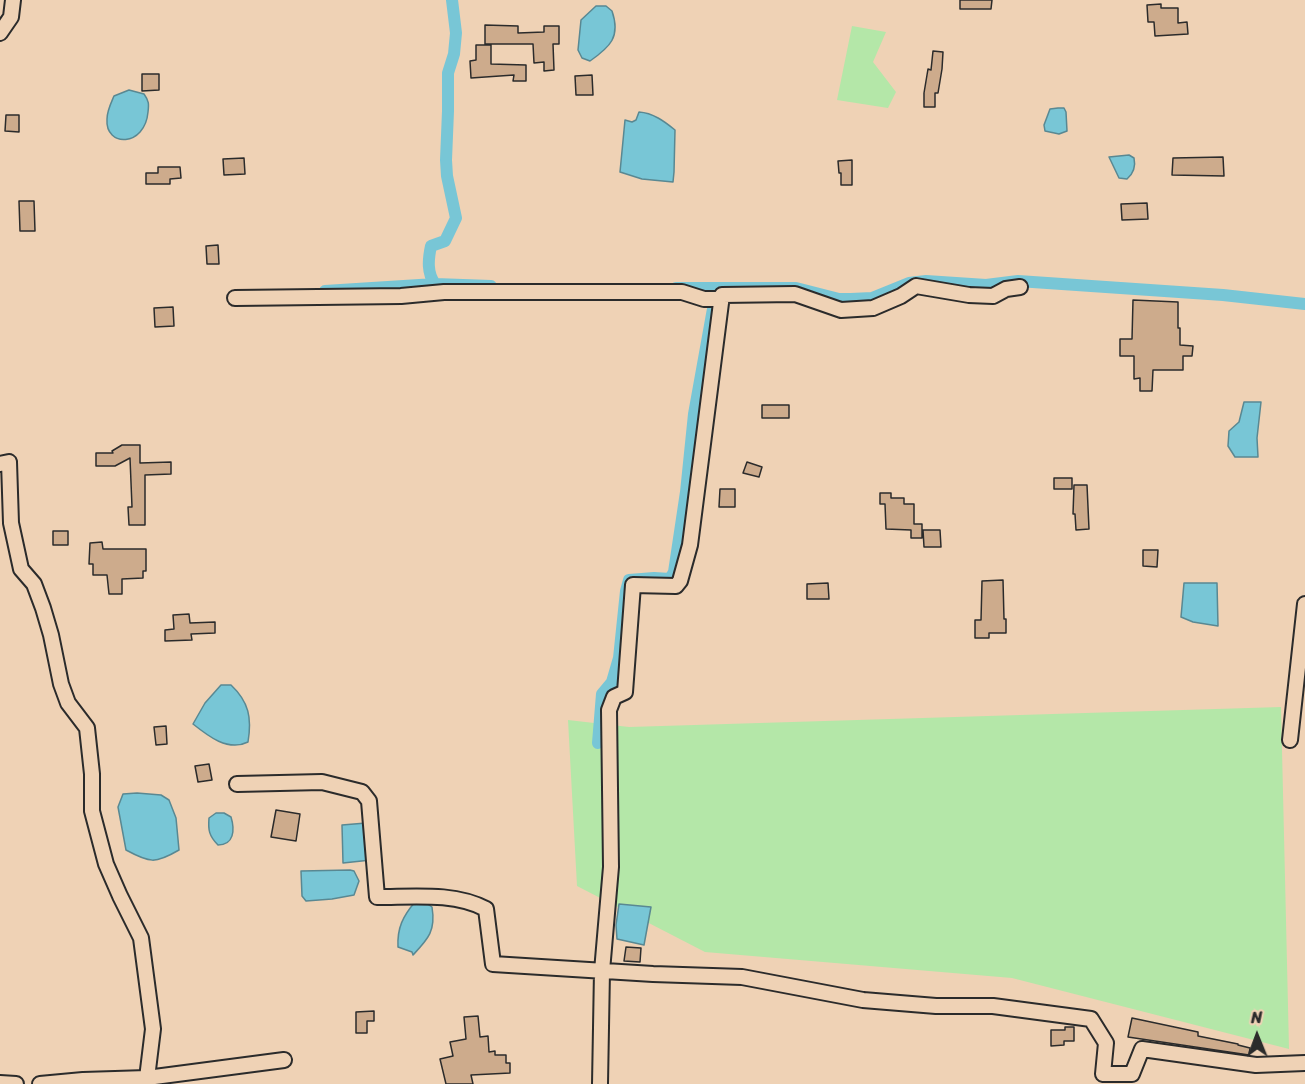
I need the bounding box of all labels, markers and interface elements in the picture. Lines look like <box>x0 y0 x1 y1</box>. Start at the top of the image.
text: N <box>1251 1003 1262 1032</box>
north arrow <box>1227 1006 1287 1066</box>

